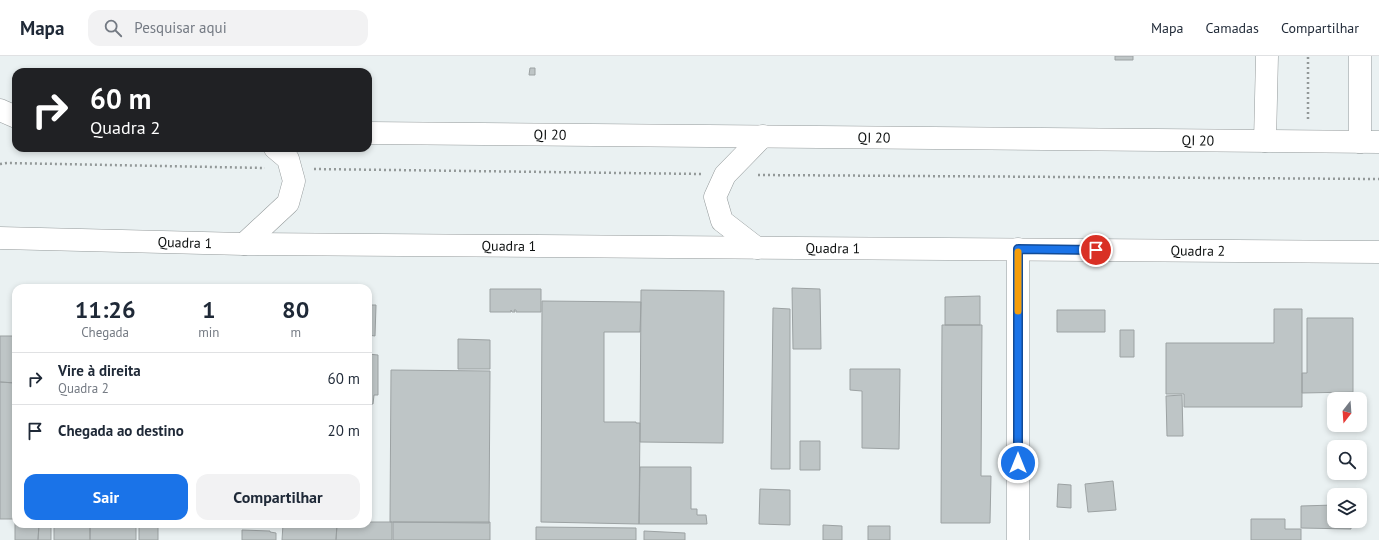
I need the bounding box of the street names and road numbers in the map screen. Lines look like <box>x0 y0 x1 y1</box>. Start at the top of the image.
street label: QI 20 <box>534 125 567 144</box>
street label: QI 20 <box>858 128 891 147</box>
street label: QI 20 <box>1182 131 1215 150</box>
street label: Quadra 1 <box>157 233 213 252</box>
street label: Quadra 1 <box>481 237 536 255</box>
street label: Quadra 1 <box>805 239 860 257</box>
street label: Quadra 2 <box>1170 242 1225 260</box>

